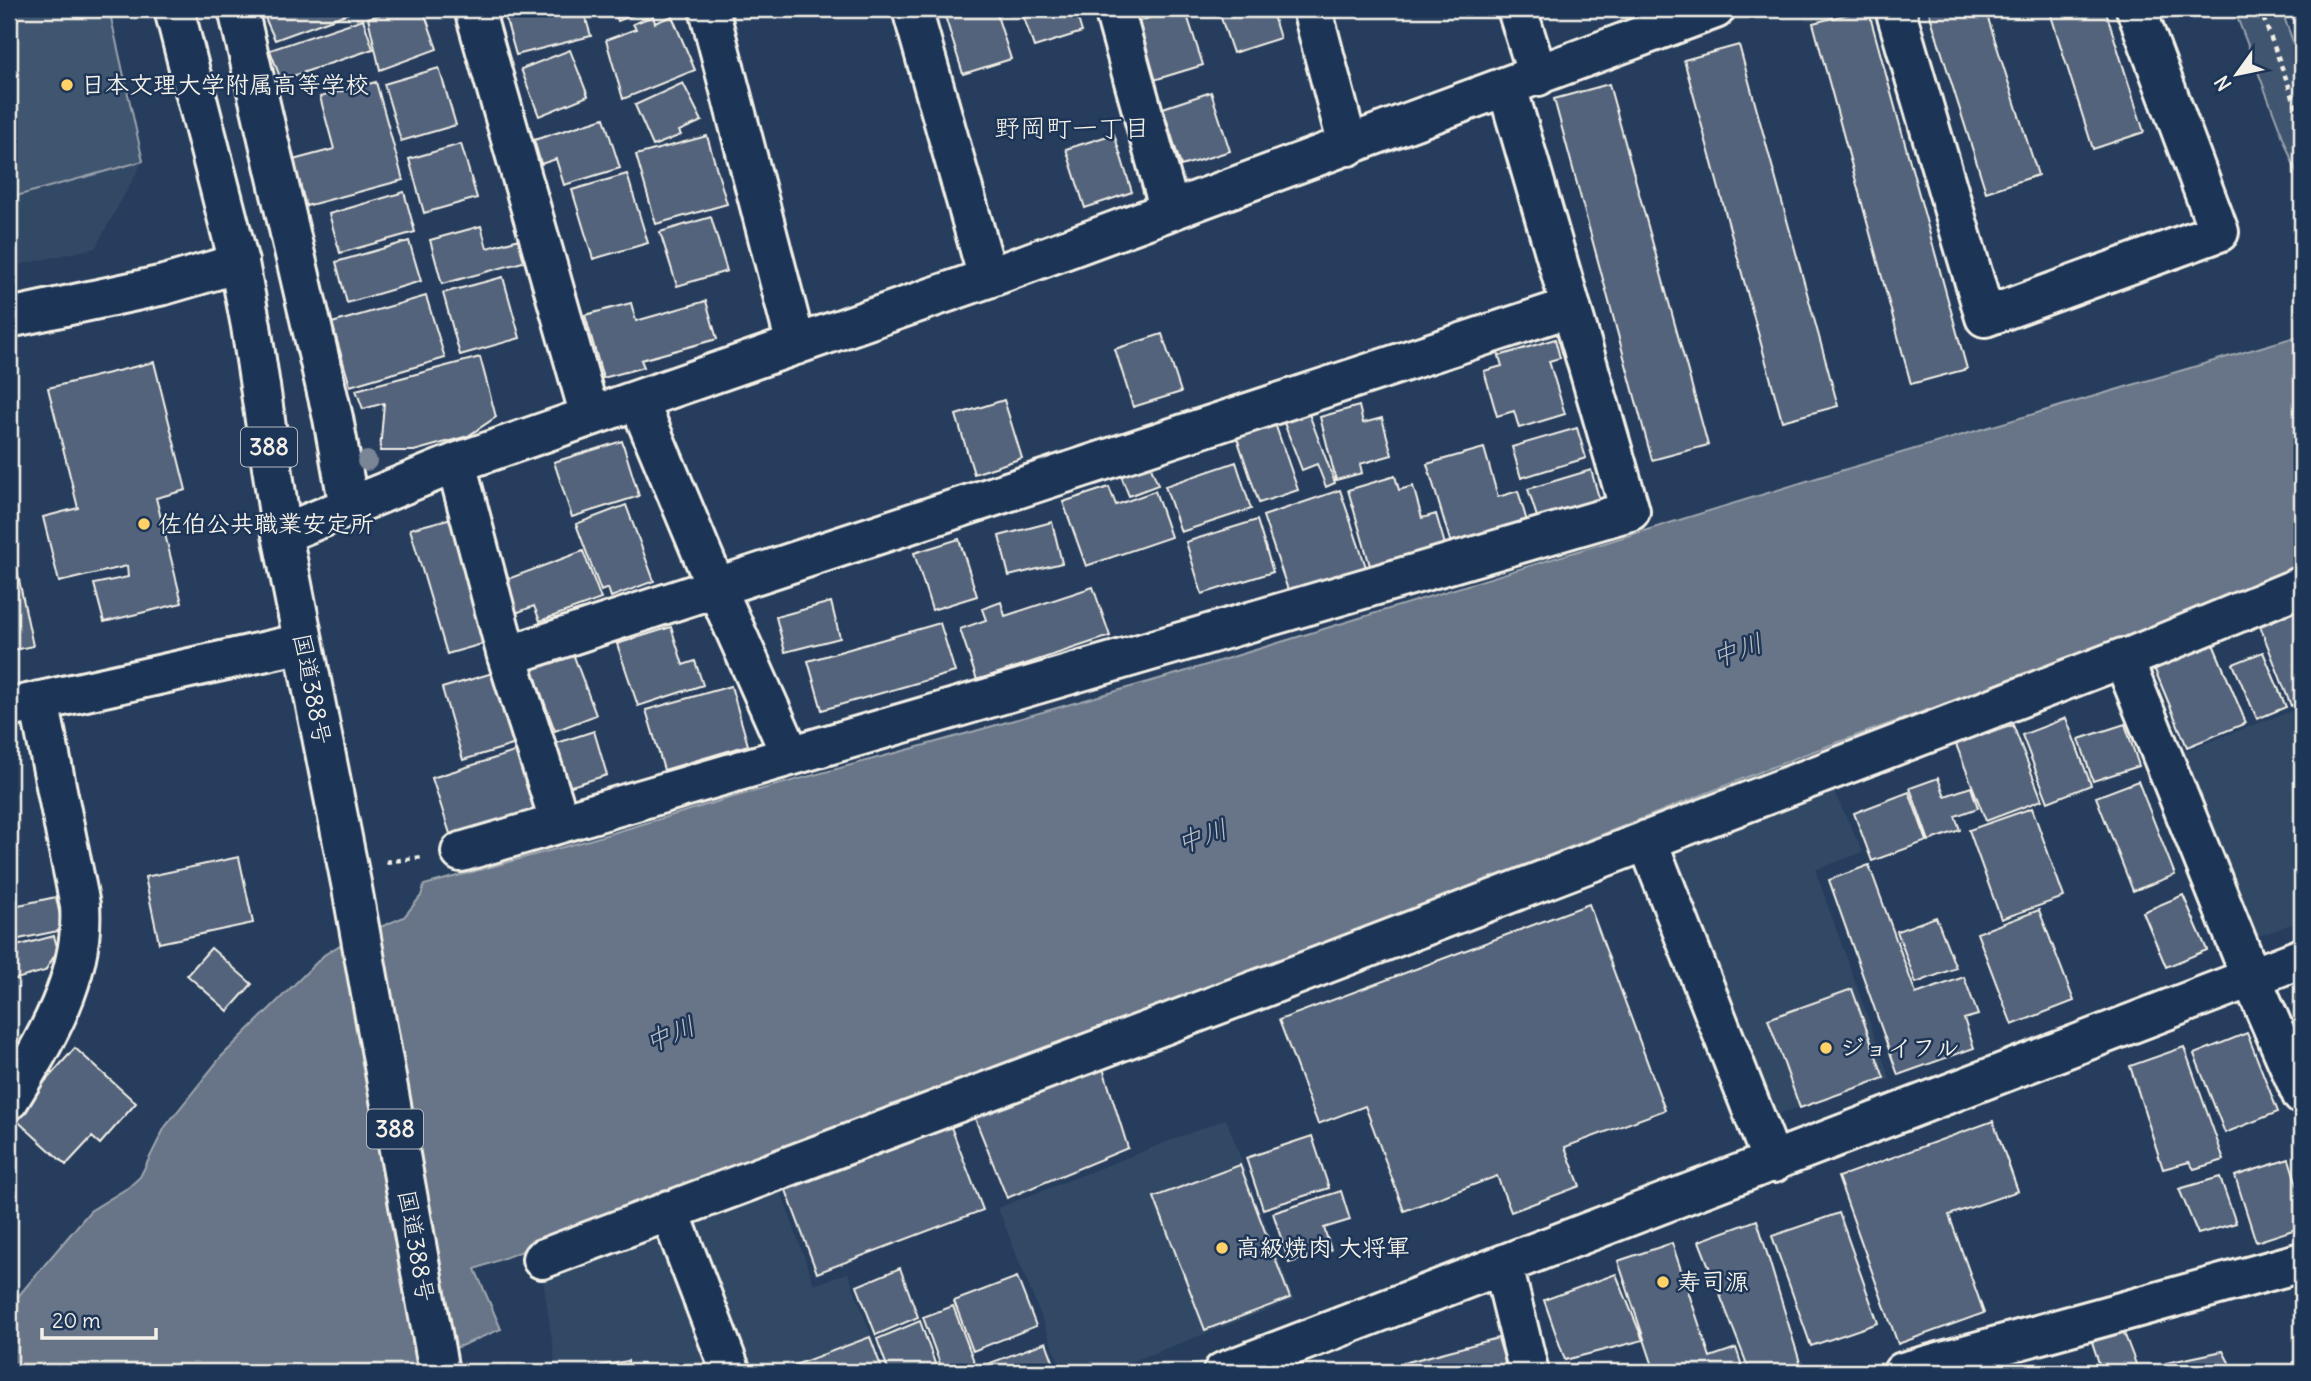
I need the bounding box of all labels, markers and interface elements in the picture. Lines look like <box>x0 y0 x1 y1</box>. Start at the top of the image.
north arrow <box>2202 38 2272 108</box>
place label: 日本文理大学附属高等学校 <box>81 69 369 99</box>
text: N <box>2209 71 2236 95</box>
marker: 日本文理大学附属高等学校 <box>59 77 75 93</box>
district label: 野岡町一丁目 <box>994 111 1150 144</box>
road number: 388 <box>241 428 297 466</box>
place label: 佐伯公共職業安定所 <box>158 508 374 538</box>
marker: 佐伯公共職業安定所 <box>136 516 152 532</box>
water label: 中川 <box>1707 625 1767 674</box>
street label: 国道388号 <box>287 630 339 747</box>
water label: 中川 <box>1172 811 1232 860</box>
water label: 中川 <box>640 1008 700 1059</box>
place label: ジョイフル <box>1840 1032 1960 1062</box>
marker: ジョイフル <box>1818 1040 1834 1056</box>
road number: 388 <box>367 1110 423 1148</box>
street label: 国道388号 <box>392 1187 442 1304</box>
place label: 高級焼肉 大将軍 <box>1236 1232 1410 1262</box>
marker: 高級焼肉 大将軍 <box>1214 1240 1230 1256</box>
place label: 寿司源 <box>1677 1266 1749 1296</box>
marker: 寿司源 <box>1655 1274 1671 1290</box>
scale bar <box>42 1297 156 1341</box>
text: 20 m <box>52 1307 101 1334</box>

